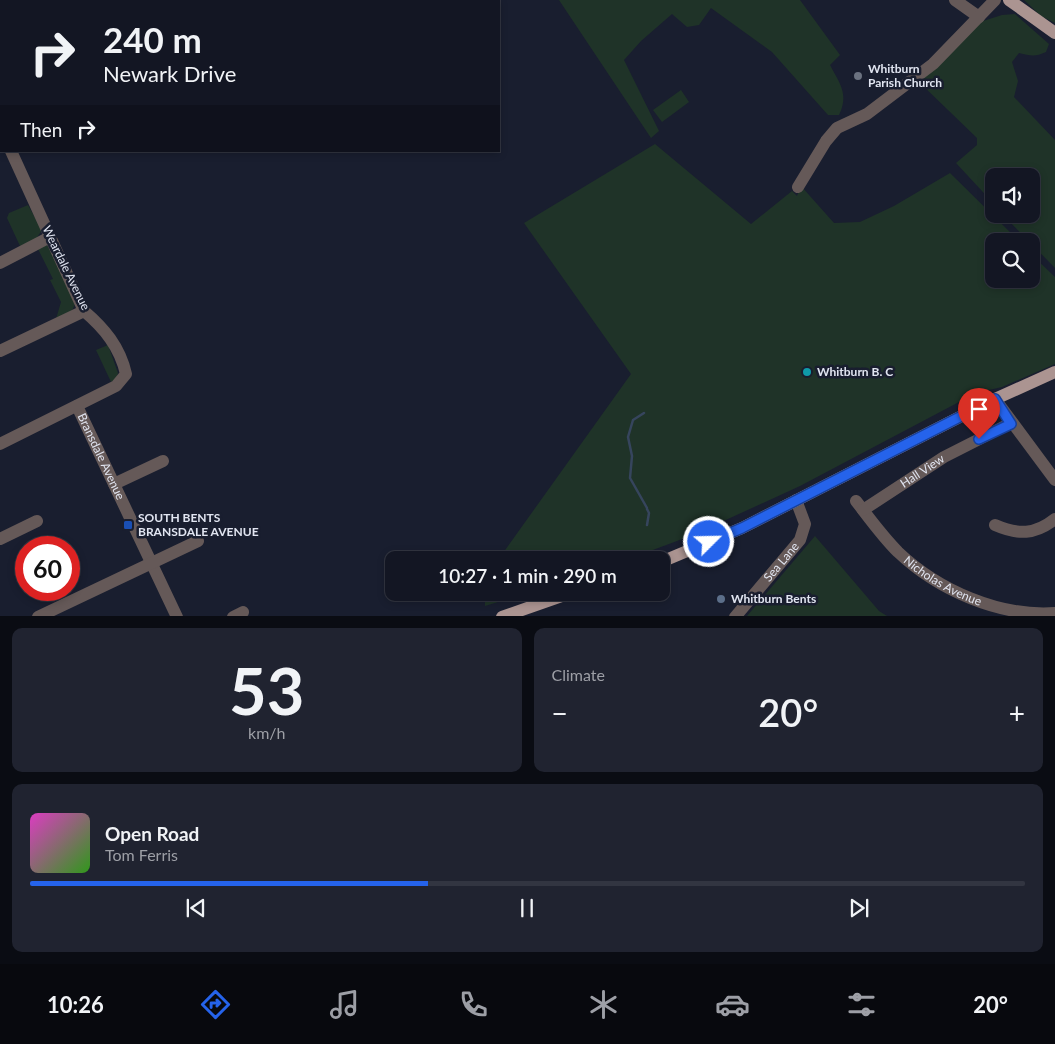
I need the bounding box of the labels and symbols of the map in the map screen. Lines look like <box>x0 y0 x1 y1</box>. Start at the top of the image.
place label: Whitburn Parish Church <box>868 61 942 90</box>
marker: Whitburn Parish Church <box>852 70 864 82</box>
street label: Weardale Avenue <box>39 223 93 313</box>
place label: Whitburn B. C <box>817 364 893 379</box>
marker: Whitburn B. C <box>801 366 813 378</box>
pin <box>958 388 1000 439</box>
street label: Bransdale Avenue <box>74 411 128 502</box>
street label: Hall View <box>897 450 948 491</box>
place label: SOUTH BENTS BRANSDALE AVENUE <box>138 510 259 539</box>
position arrow <box>682 515 734 567</box>
marker: SOUTH BENTS BRANSDALE AVENUE <box>122 519 134 531</box>
speed limit sign: 60 <box>15 536 80 601</box>
street label: Sea Lane <box>760 539 802 584</box>
street label: Nicholas Avenue <box>901 553 984 609</box>
place label: Whitburn Bents <box>731 591 816 606</box>
marker: Whitburn Bents <box>715 593 727 605</box>

